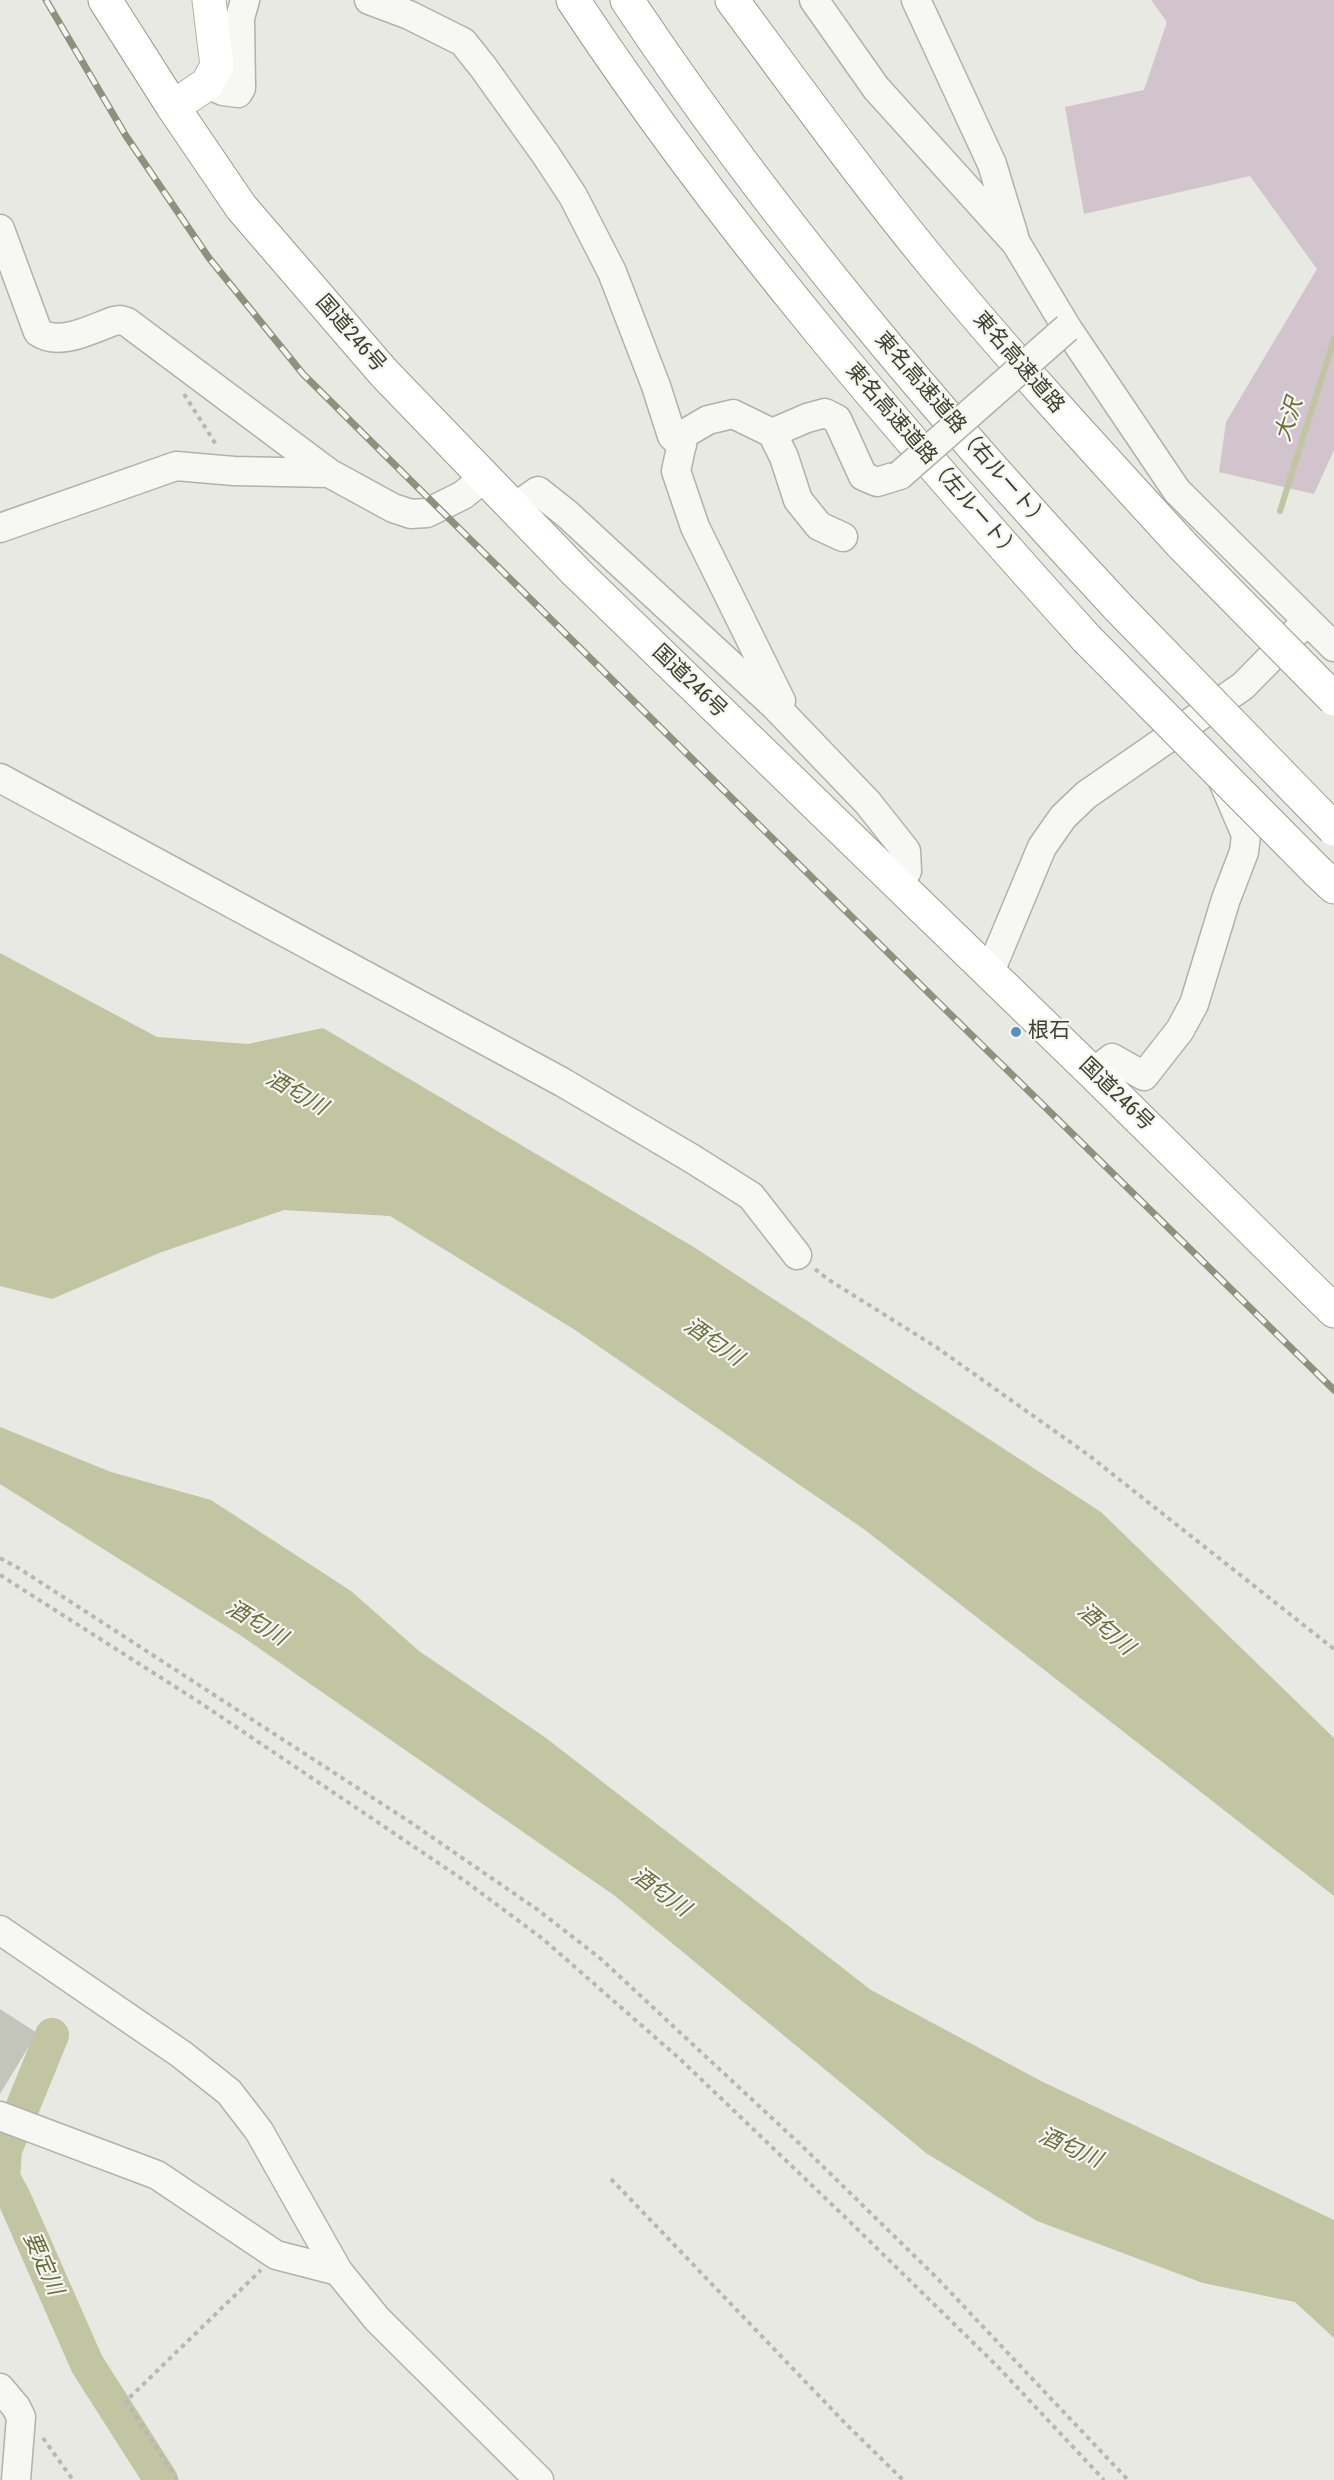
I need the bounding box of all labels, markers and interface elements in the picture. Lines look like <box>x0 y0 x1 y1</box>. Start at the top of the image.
street label: 国道246号 <box>310 290 390 378</box>
street label: 東名高速道路 <box>967 307 1069 419</box>
street label: 東名高速道路（右ルート） <box>869 328 1053 534</box>
street label: 東名高速道路（左ルート） <box>840 359 1024 565</box>
water label: 大沢 <box>1271 395 1309 445</box>
street label: 国道246号 <box>646 640 732 724</box>
place label: 根石 <box>1028 1019 1070 1045</box>
marker: 根石 <box>1009 1025 1023 1039</box>
street label: 国道246号 <box>1073 1053 1159 1137</box>
water label: 酒匂川 <box>261 1066 331 1122</box>
water label: 酒匂川 <box>678 1313 748 1373</box>
water label: 酒匂川 <box>221 1596 291 1652</box>
water label: 酒匂川 <box>1071 1598 1139 1662</box>
water label: 酒匂川 <box>626 1863 694 1923</box>
water label: 酒匂川 <box>1034 2124 1106 2174</box>
water label: 要定川 <box>17 2228 67 2300</box>

